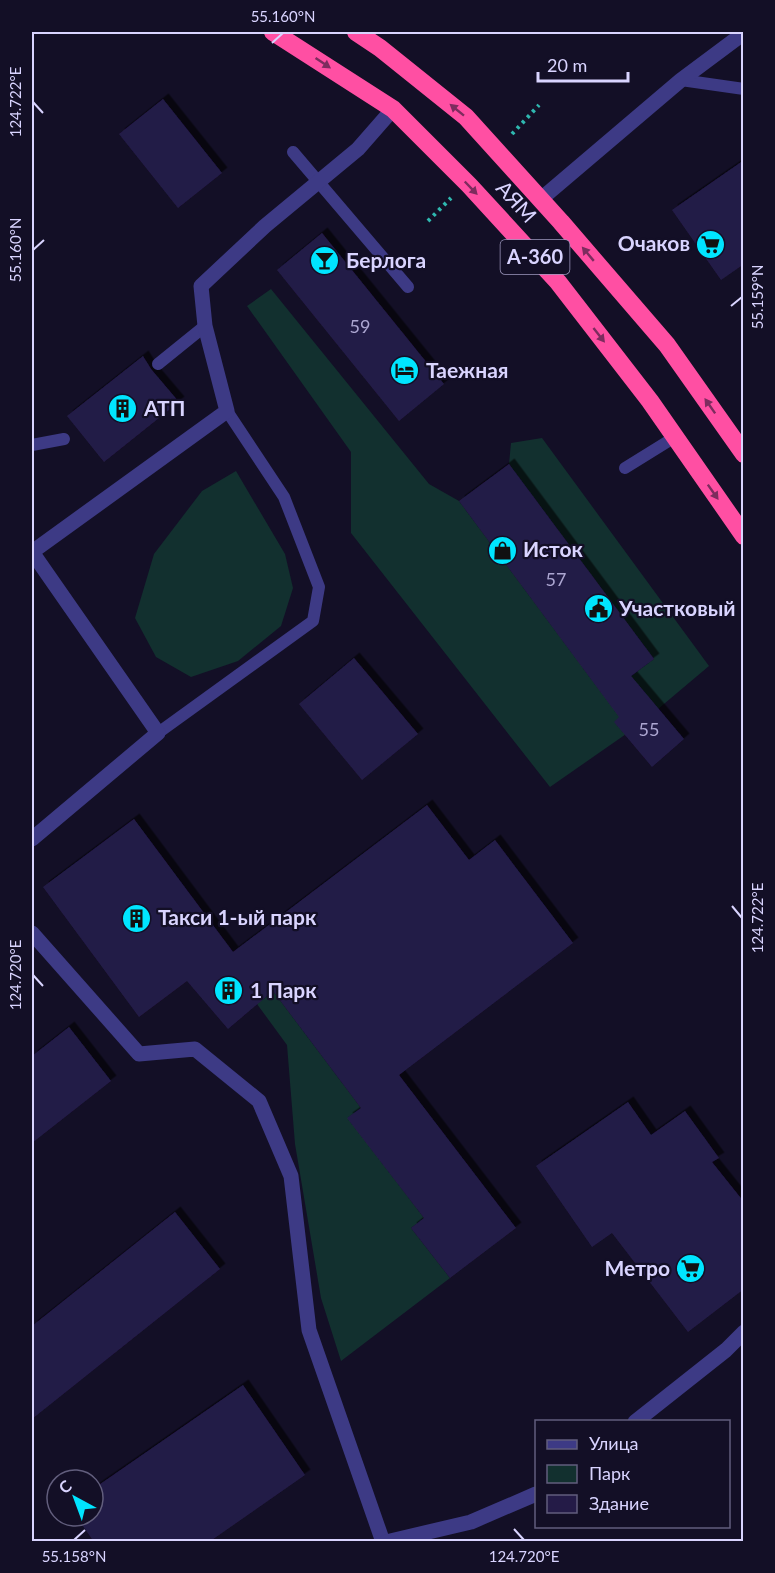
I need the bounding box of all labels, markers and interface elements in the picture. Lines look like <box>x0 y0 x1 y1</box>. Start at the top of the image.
text: 55.160°N <box>251 7 315 25</box>
scale bar <box>538 45 628 83</box>
text: 20 m <box>547 54 587 76</box>
one-way arrow <box>315 57 331 68</box>
text: 124.722°E <box>6 67 24 137</box>
one-way arrow <box>449 103 465 116</box>
street label: АЯМ <box>492 175 542 227</box>
one-way arrow <box>464 180 478 194</box>
text: 55.160°N <box>6 218 24 282</box>
supermarket icon: Очаков <box>695 228 727 260</box>
place label: Очаков <box>618 230 690 255</box>
road number: А-360 <box>500 240 570 274</box>
bar icon: Берлога <box>309 245 341 277</box>
one-way arrow <box>582 246 595 262</box>
place label: Берлога <box>346 247 426 272</box>
text: 55.159°N <box>748 265 766 329</box>
house number: 59 <box>350 315 370 337</box>
one-way arrow <box>592 327 605 343</box>
hotel icon: Таежная <box>389 355 421 387</box>
place label: Таежная <box>426 357 508 382</box>
building icon: АТП <box>107 393 139 425</box>
place label: АТП <box>143 395 185 420</box>
one-way arrow <box>705 398 716 414</box>
one-way arrow <box>708 484 719 501</box>
shop icon: Исток <box>486 534 518 566</box>
place label: Исток <box>523 536 584 561</box>
house number: 57 <box>546 568 566 590</box>
public building icon: Участковый <box>582 593 614 625</box>
place label: Участковый <box>618 595 736 620</box>
house number: 55 <box>639 718 659 740</box>
text: 124.722°E <box>748 883 766 953</box>
building icon: Такси 1-ый парк <box>121 902 153 934</box>
place label: Такси 1-ый парк <box>158 904 317 929</box>
text: 124.720°E <box>6 940 24 1010</box>
building icon: 1 Парк <box>213 975 245 1007</box>
place label: 1 Парк <box>250 977 317 1002</box>
supermarket icon: Метро <box>675 1253 707 1285</box>
place label: Метро <box>605 1255 670 1280</box>
legend <box>535 1420 730 1528</box>
text: Улица <box>589 1432 639 1454</box>
text: Парк <box>589 1462 631 1484</box>
north arrow <box>45 1468 105 1528</box>
text: С <box>55 1475 75 1497</box>
text: Здание <box>589 1492 649 1514</box>
text: 55.158°N <box>42 1547 106 1565</box>
text: 124.720°E <box>489 1547 559 1565</box>

